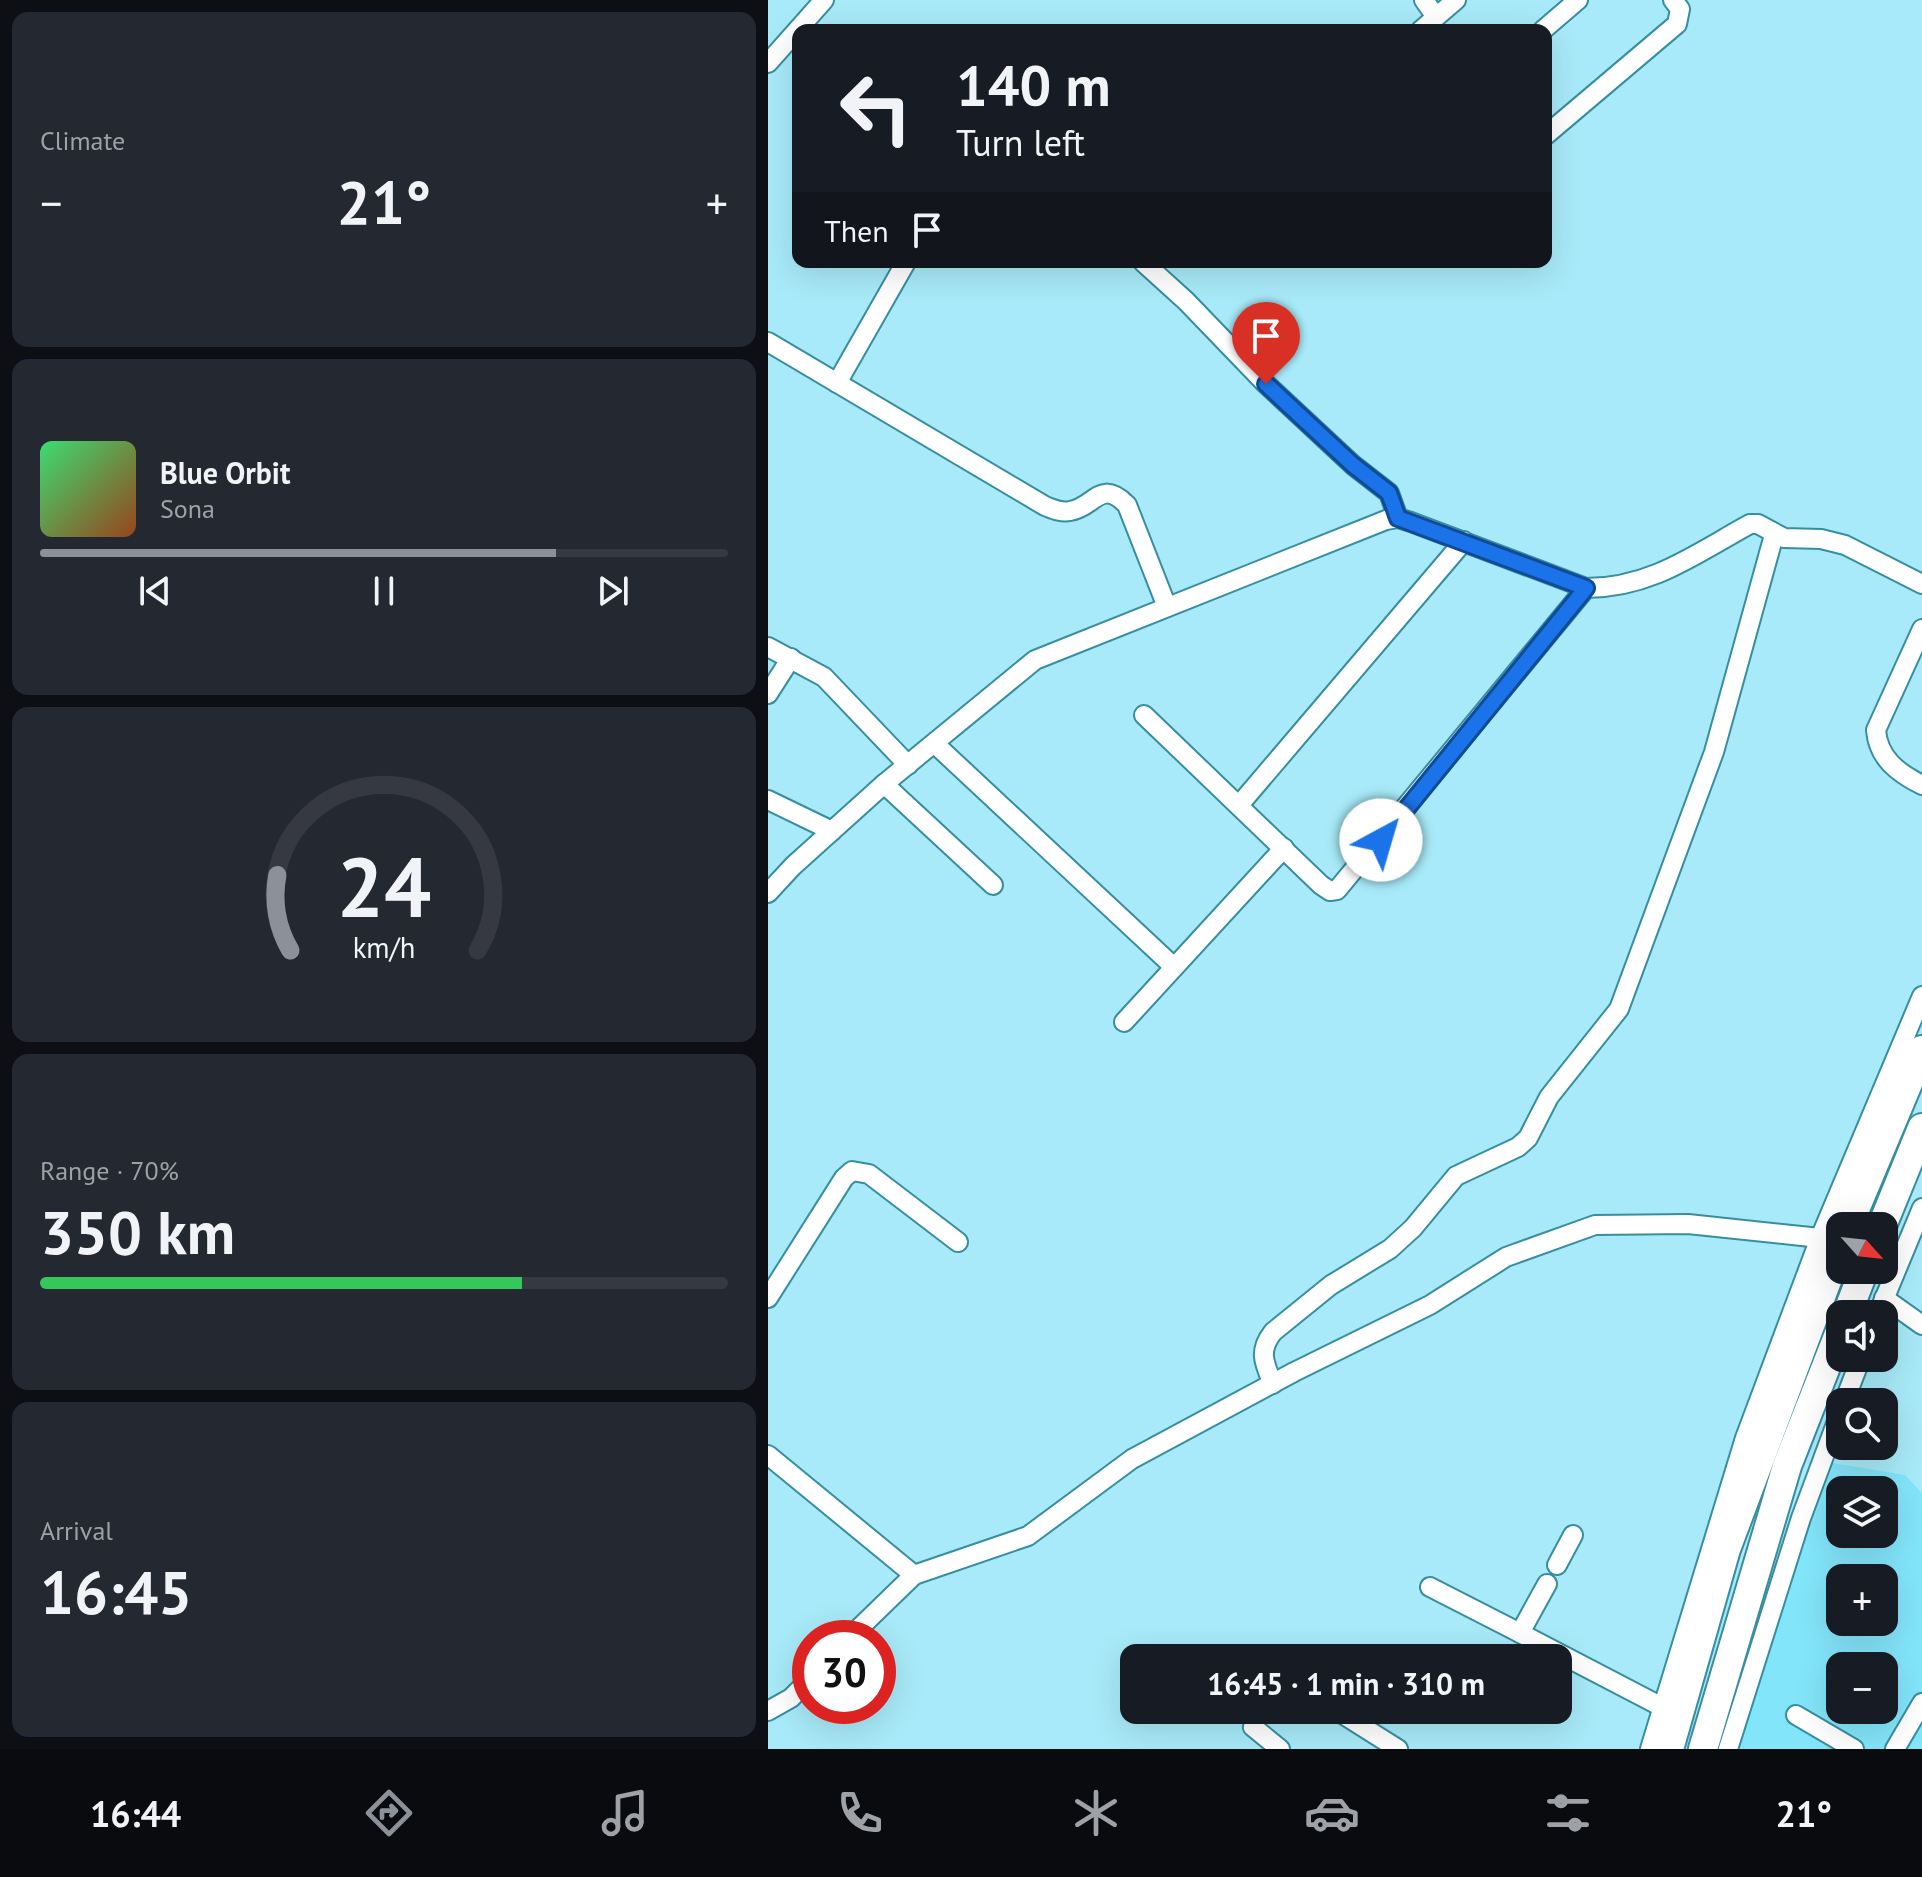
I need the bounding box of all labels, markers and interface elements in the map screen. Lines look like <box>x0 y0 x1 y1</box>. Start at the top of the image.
text: 140 m <box>956 49 1111 121</box>
icon: left <box>824 56 928 160</box>
text: Turn left <box>956 119 1085 166</box>
text: Climate <box>40 124 125 157</box>
text: 21° <box>337 163 431 241</box>
text: − <box>40 174 62 231</box>
text: + <box>706 174 728 231</box>
icon: arrive <box>905 208 949 252</box>
text: Then <box>824 211 889 250</box>
pin <box>1232 302 1300 384</box>
icon: arrive <box>1244 314 1288 358</box>
text: Blue Orbit <box>160 453 290 492</box>
text: Sona <box>160 492 215 525</box>
icon: previous <box>133 569 177 613</box>
icon: pause <box>362 569 406 613</box>
icon: next <box>591 569 635 613</box>
position arrow <box>1339 798 1423 882</box>
text: 24 <box>337 831 431 939</box>
text: km/h <box>353 929 415 966</box>
text: Range · 70% <box>40 1154 179 1187</box>
text: 350 km <box>40 1193 235 1271</box>
north arrow <box>1826 1212 1898 1284</box>
map controls <box>1826 1212 1898 1724</box>
button: sound <box>1826 1300 1898 1372</box>
button: search <box>1826 1388 1898 1460</box>
button: layers <box>1826 1476 1898 1548</box>
text: Arrival <box>40 1514 113 1547</box>
text: 16:45 <box>40 1553 192 1631</box>
button: + <box>1826 1564 1898 1636</box>
speed limit sign: 30 <box>792 1620 896 1724</box>
button: − <box>1826 1652 1898 1724</box>
text: 16:45 · 1 min · 310 m <box>1207 1664 1485 1703</box>
icon: directions <box>361 1785 417 1841</box>
icon: music <box>597 1785 653 1841</box>
icon: phone <box>832 1785 888 1841</box>
icon: climate <box>1068 1785 1124 1841</box>
icon: car <box>1304 1785 1360 1841</box>
icon: filters <box>1540 1785 1596 1841</box>
text: 16:44 <box>90 1790 181 1837</box>
text: 21° <box>1775 1790 1832 1837</box>

